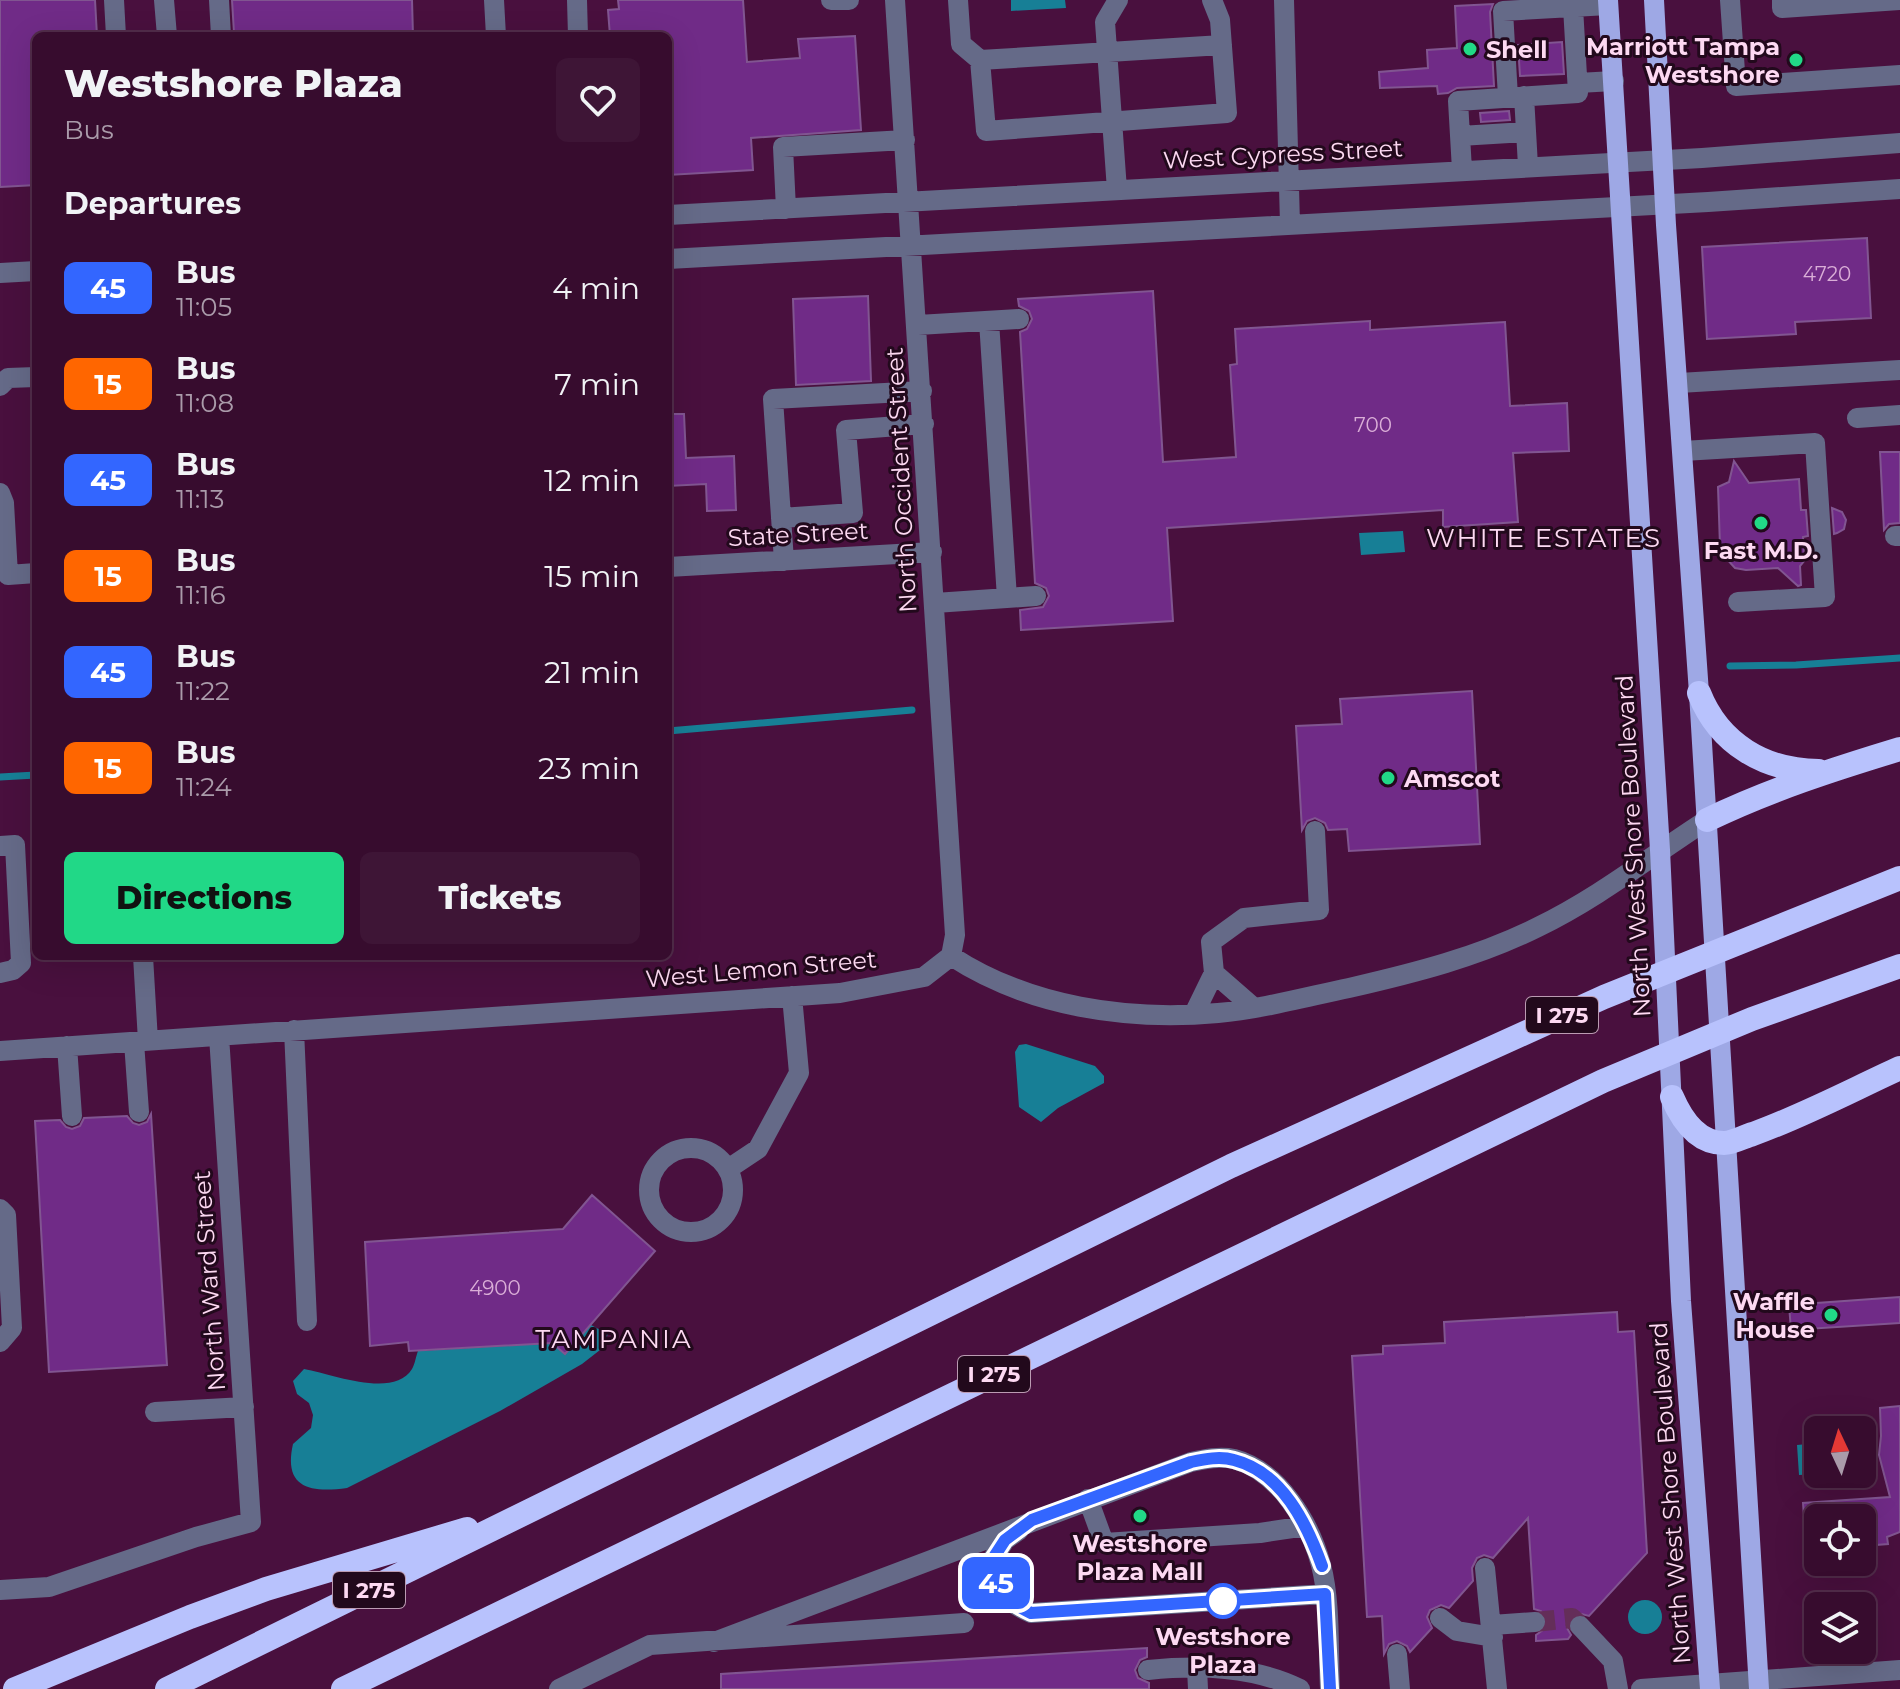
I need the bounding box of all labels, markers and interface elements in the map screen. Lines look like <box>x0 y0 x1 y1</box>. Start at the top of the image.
place label: Marriott Tampa Westshore <box>1586 32 1780 89</box>
place label: Shell <box>1486 35 1548 64</box>
marker: Shell <box>1461 40 1479 58</box>
marker: Marriott Tampa Westshore <box>1787 51 1805 69</box>
button: heart <box>556 58 640 142</box>
text: Westshore Plaza <box>64 60 403 107</box>
text: Bus <box>64 114 114 146</box>
street label: West Cypress Street <box>1162 133 1404 175</box>
text: Departures <box>64 185 241 222</box>
text: Bus <box>176 254 236 291</box>
house number: 4720 <box>1803 262 1851 286</box>
text: 4 min <box>552 270 640 307</box>
text: 45 <box>90 271 126 305</box>
text: 11:05 <box>176 291 232 323</box>
street label: North Occident Street <box>880 346 922 613</box>
text: Bus <box>176 350 236 387</box>
text: 7 min <box>554 366 640 403</box>
text: 15 <box>94 367 122 401</box>
text: 11:08 <box>176 387 234 419</box>
house number: 700 <box>1354 413 1392 437</box>
text: Bus <box>176 446 236 483</box>
text: 12 min <box>544 462 640 499</box>
text: 45 <box>90 463 126 497</box>
text: 11:13 <box>176 483 224 515</box>
marker: Fast M.D. <box>1752 514 1770 532</box>
street label: State Street <box>727 516 869 552</box>
district label: WHITE ESTATES <box>1426 522 1662 554</box>
place label: Fast M.D. <box>1704 536 1818 565</box>
text: Bus <box>176 542 236 579</box>
text: 15 min <box>544 558 640 595</box>
text: 15 <box>94 559 122 593</box>
text: 11:16 <box>176 579 226 611</box>
text: Bus <box>176 638 236 675</box>
text: 21 min <box>544 654 640 691</box>
text: 45 <box>90 655 126 689</box>
street label: North West Shore Boulevard <box>1610 674 1656 1018</box>
text: 11:22 <box>176 675 230 707</box>
text: Bus <box>176 734 236 771</box>
text: 23 min <box>538 750 640 787</box>
text: 15 <box>94 751 122 785</box>
place label: Amscot <box>1403 764 1501 793</box>
marker: Amscot <box>1379 769 1397 787</box>
text: 11:24 <box>176 771 232 803</box>
button: Directions <box>64 852 344 944</box>
button: Tickets <box>360 852 640 944</box>
street label: West Lemon Street <box>644 944 878 994</box>
road number: I 275 <box>1526 997 1598 1033</box>
street label: North Ward Street <box>187 1170 231 1392</box>
house number: 4900 <box>469 1276 521 1300</box>
place label: Waffle House <box>1733 1287 1815 1344</box>
marker: Waffle House <box>1822 1306 1840 1324</box>
street label: North West Shore Boulevard <box>1644 1321 1696 1665</box>
district label: TAMPANIA <box>535 1323 693 1355</box>
road number: I 275 <box>958 1356 1030 1392</box>
north arrow <box>1804 1416 1876 1488</box>
map controls <box>1804 1416 1876 1664</box>
button: locate <box>1804 1504 1876 1576</box>
marker: Westshore Plaza Mall <box>1131 1507 1149 1525</box>
place label: Westshore Plaza Mall <box>1072 1529 1208 1586</box>
line badge: 45 <box>960 1557 1032 1609</box>
text: 45 <box>978 1566 1014 1600</box>
road number: I 275 <box>333 1572 405 1608</box>
marker: Westshore Plaza <box>1206 1584 1240 1618</box>
button: layers <box>1804 1592 1876 1664</box>
place label: Westshore Plaza <box>1155 1622 1291 1679</box>

